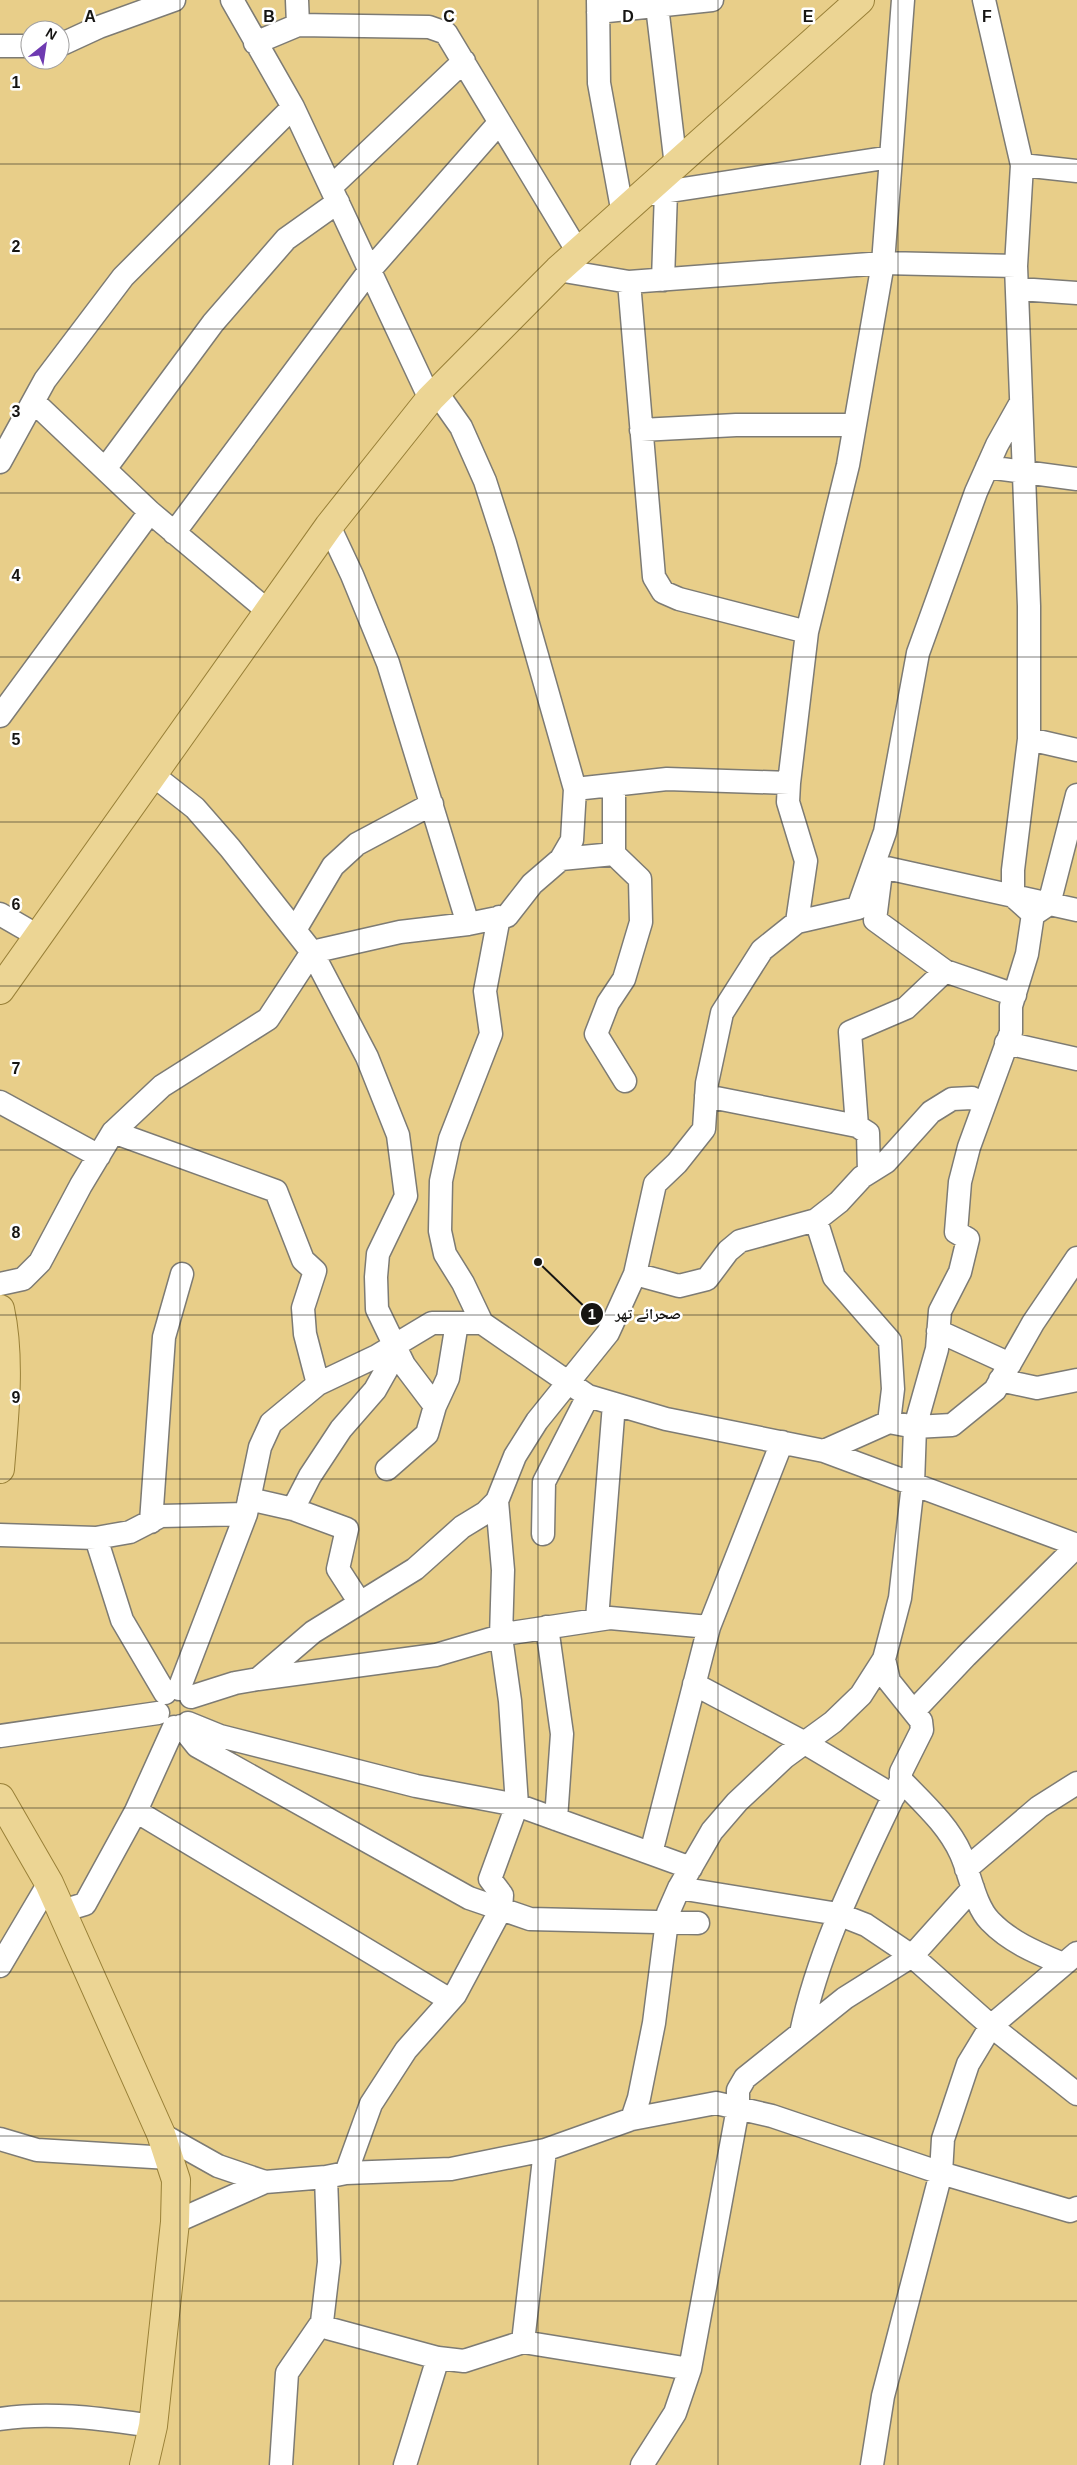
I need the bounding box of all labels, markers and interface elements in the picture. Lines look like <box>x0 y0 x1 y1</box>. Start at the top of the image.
text: A <box>84 8 96 25</box>
text: B <box>263 8 275 25</box>
text: C <box>443 8 455 25</box>
text: D <box>622 8 634 25</box>
text: E <box>803 8 814 25</box>
text: F <box>982 8 992 25</box>
north arrow <box>20 20 70 70</box>
text: N <box>43 24 60 43</box>
text: 1 <box>12 74 21 91</box>
text: 2 <box>12 238 21 255</box>
text: 3 <box>12 403 21 420</box>
text: 4 <box>12 567 21 584</box>
text: 5 <box>12 731 21 748</box>
text: 6 <box>12 896 21 913</box>
text: 7 <box>12 1060 21 1077</box>
text: 8 <box>12 1224 21 1241</box>
callout: صحرائے تھر <box>580 1299 690 1329</box>
text: 1 <box>588 1305 596 1322</box>
text: صحرائے تھر <box>614 1305 681 1323</box>
text: 9 <box>12 1389 21 1406</box>

